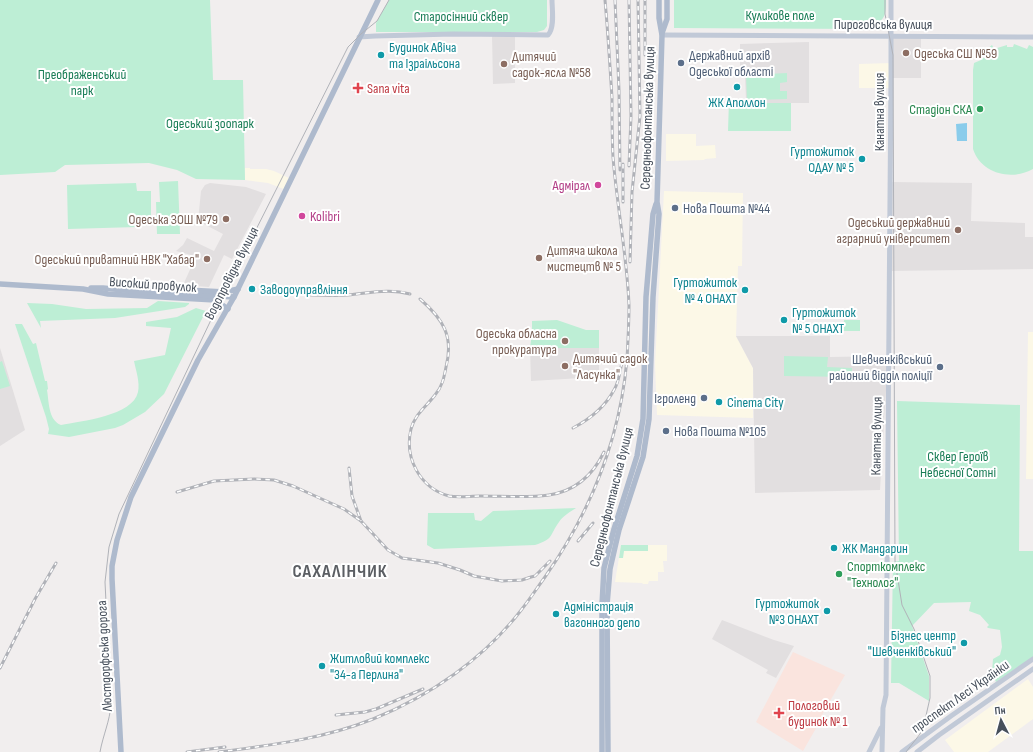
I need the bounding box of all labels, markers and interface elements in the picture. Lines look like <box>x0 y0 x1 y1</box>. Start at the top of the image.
park label: Куликове поле <box>745 7 815 24</box>
park label: Старосінний сквер <box>414 8 509 25</box>
street label: Пироговська вулиця <box>834 16 932 33</box>
place label: Будинок Авіча та Ізраільсона <box>389 39 460 72</box>
place label: Одеська CШ №59 <box>914 45 997 62</box>
street label: Середньофонтанська вулиця <box>637 46 658 190</box>
place label: Державний архів Одеської області <box>689 47 773 80</box>
place label: Дитячий садок-ясла №58 <box>512 48 591 81</box>
marker: Одеська CШ №59 <box>901 48 911 58</box>
marker: Будинок Авіча та Ізраільсона <box>376 50 386 60</box>
marker: Державний архів Одеської області <box>676 58 686 68</box>
marker: Дитячий садок-ясла №58 <box>499 59 509 69</box>
park label: Преображенський парк <box>38 66 126 99</box>
street label: Канатна вулиця <box>871 73 888 151</box>
place label: Sana vita <box>367 80 410 97</box>
marker: Sana vita <box>352 82 364 94</box>
marker: ЖК Аполлон <box>732 82 742 92</box>
place label: ЖК Аполлон <box>708 94 766 111</box>
place label: Стадіон СКА <box>909 101 973 118</box>
marker: Стадіон СКА <box>975 104 985 114</box>
park label: Одеський зоопарк <box>166 115 255 132</box>
place label: Гуртожиток ОДАУ № 5 <box>790 143 855 176</box>
marker: Гуртожиток ОДАУ № 5 <box>857 154 867 164</box>
place label: Адмірал <box>551 177 590 194</box>
marker: Адмірал <box>593 180 603 190</box>
place label: Нова Пошта №44 <box>683 200 770 217</box>
marker: Нова Пошта №44 <box>670 203 680 213</box>
place label: Kolibri <box>310 208 340 225</box>
place label: Одеська ЗОШ №79 <box>128 211 218 228</box>
marker: Kolibri <box>297 211 307 221</box>
marker: Одеська ЗОШ №79 <box>221 214 231 224</box>
place label: Одеський державний аграрний університет <box>837 214 950 247</box>
street label: Водопровідна вулиця <box>201 224 262 323</box>
marker: Одеський державний аграрний університет <box>953 225 963 235</box>
place label: Дитяча школа мистецтв № 5 <box>547 242 622 275</box>
place label: Одеський приватний НВК "Хабад" <box>35 251 199 268</box>
marker: Дитяча школа мистецтв № 5 <box>534 253 544 263</box>
marker: Одеський приватний НВК "Хабад" <box>202 254 212 264</box>
street label: Високий провулок <box>109 273 198 296</box>
place label: Гуртожиток № 4 ОНАХТ <box>673 274 738 307</box>
place label: Заводоуправління <box>260 281 348 298</box>
marker: Заводоуправління <box>247 284 257 294</box>
marker: Гуртожиток № 4 ОНАХТ <box>740 285 750 295</box>
place label: Гуртожиток № 5 ОНАХТ <box>792 304 856 337</box>
marker: Гуртожиток № 5 ОНАХТ <box>779 315 789 325</box>
place label: Одеська обласна прокуратура <box>476 325 557 358</box>
marker: Одеська обласна прокуратура <box>560 336 570 346</box>
place label: Дитячий садок "Ласунка" <box>573 350 648 383</box>
place label: Шевченківський районий відділ поліції <box>829 351 932 384</box>
marker: Дитячий садок "Ласунка" <box>560 361 570 371</box>
marker: Шевченківський районий відділ поліції <box>935 362 945 372</box>
place label: Ігроленд <box>654 390 696 407</box>
marker: Ігроленд <box>699 393 709 403</box>
place label: Cinema City <box>727 394 784 411</box>
marker: Cinema City <box>714 397 724 407</box>
street label: Канатна вулиця <box>867 397 886 475</box>
place label: Нова Пошта №105 <box>674 423 766 440</box>
street label: Середньофонтанська вулиця <box>586 426 637 569</box>
marker: Нова Пошта №105 <box>661 426 671 436</box>
park label: Сквер Героїв Небесної Сотні <box>920 448 996 481</box>
place label: ЖК Мандарин <box>842 540 908 557</box>
marker: ЖК Мандарин <box>829 543 839 553</box>
place label: Спорткомплекс "Технолог" <box>847 558 925 591</box>
district label: САХАЛІНЧИК <box>292 561 388 582</box>
marker: Спорткомплекс "Технолог" <box>834 569 844 579</box>
place label: Гуртожиток №3 ОНАХТ <box>755 595 820 628</box>
place label: Адміністрація вагонного депо <box>563 598 640 631</box>
street label: Люстдорфська дорога <box>93 600 116 713</box>
marker: Гуртожиток №3 ОНАХТ <box>822 606 832 616</box>
marker: Адміністрація вагонного депо <box>551 609 561 619</box>
place label: Бізнес центр "Шевченківський" <box>868 627 956 660</box>
marker: Бізнес центр "Шевченківський" <box>959 638 969 648</box>
place label: Житловий комплекс "34-а Перлина" <box>330 650 430 683</box>
street label: проспект Лесі Українки <box>908 656 1013 736</box>
marker: Житловий комплекс "34-а Перлина" <box>317 661 327 671</box>
place label: Пологовий будинок № 1 <box>788 697 848 730</box>
north arrow <box>981 700 1021 740</box>
text: Пн <box>994 704 1006 718</box>
marker: Пологовий будинок № 1 <box>773 707 785 719</box>

